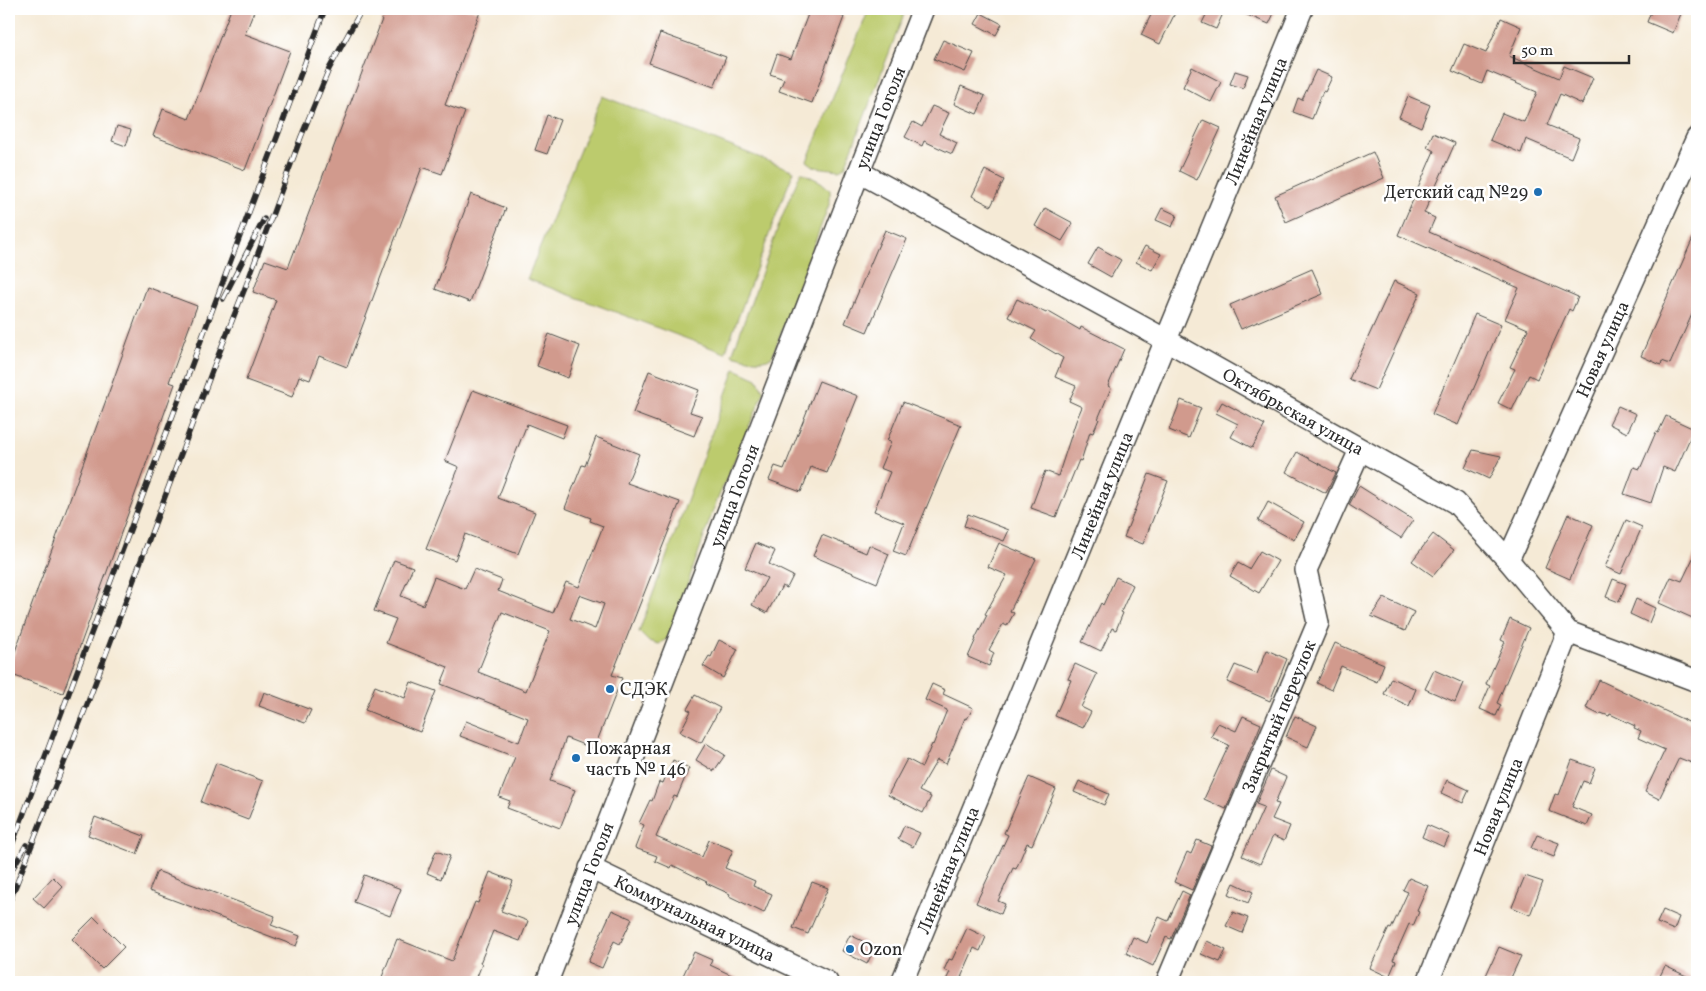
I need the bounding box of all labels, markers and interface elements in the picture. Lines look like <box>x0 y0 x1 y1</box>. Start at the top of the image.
scale bar <box>1514 32 1628 64</box>
text: 50 m <box>1521 41 1553 62</box>
street label: Линейная улица <box>1220 54 1295 189</box>
street label: улица Гоголя <box>850 63 913 174</box>
place label: Детский сад №29 <box>1384 181 1528 206</box>
marker: Детский сад №29 <box>1532 186 1544 198</box>
street label: Новая улица <box>1571 297 1636 402</box>
street label: Октябрьская улица <box>1217 363 1368 463</box>
street label: Линейная улица <box>1066 428 1141 564</box>
street label: улица Гоголя <box>704 441 767 552</box>
street label: Закрытый переулок <box>1237 636 1324 798</box>
place label: СДЭК <box>620 678 668 703</box>
marker: СДЭК <box>604 683 616 695</box>
place label: Пожарная часть № 146 <box>586 737 686 783</box>
marker: Пожарная часть № 146 <box>570 752 582 764</box>
street label: Новая улица <box>1469 754 1530 860</box>
street label: Линейная улица <box>912 803 987 938</box>
street label: улица Гоголя <box>559 819 621 929</box>
street label: Коммунальная улица <box>609 870 779 969</box>
place label: Ozon <box>860 938 903 963</box>
marker: Ozon <box>844 943 856 955</box>

